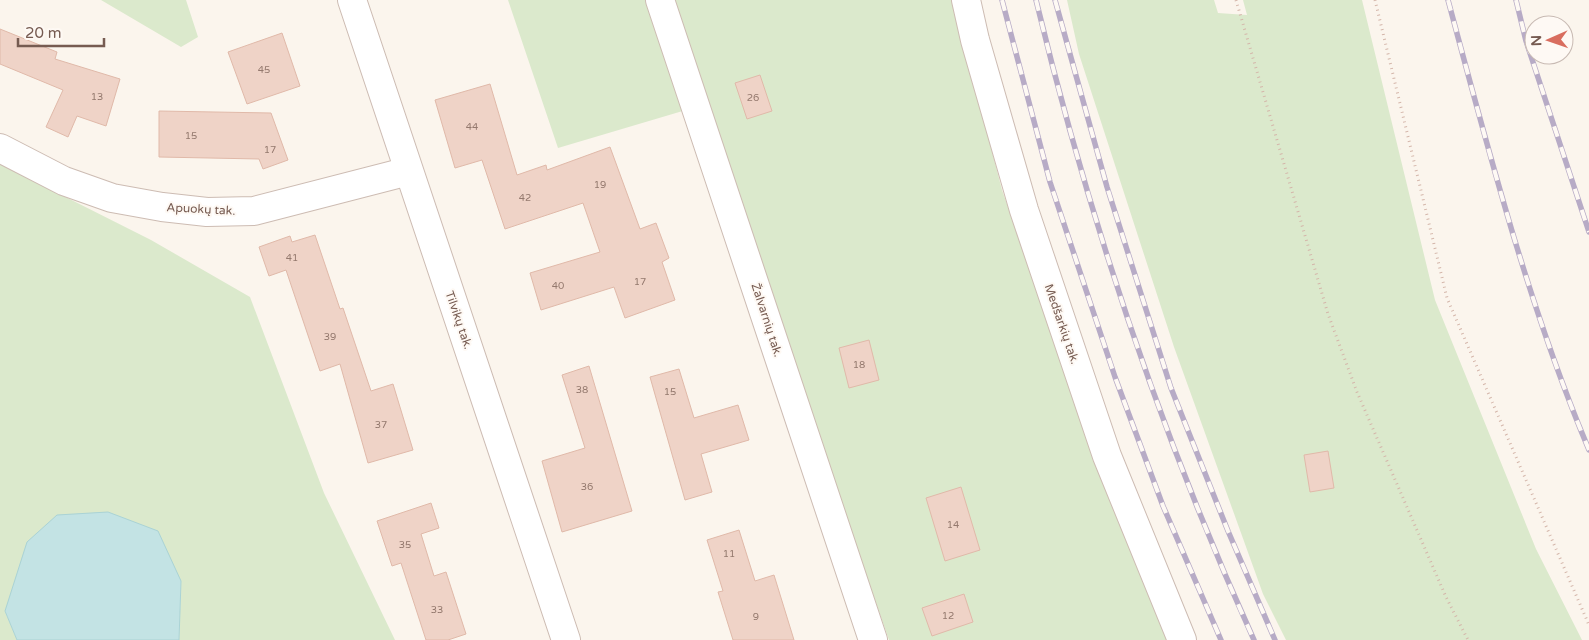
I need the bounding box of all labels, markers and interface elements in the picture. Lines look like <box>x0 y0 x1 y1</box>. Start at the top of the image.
scale bar <box>18 15 104 47</box>
north arrow <box>1524 15 1574 65</box>
text: 20 m <box>25 24 62 42</box>
text: N <box>1528 35 1545 46</box>
house number: 45 <box>258 64 270 76</box>
house number: 13 <box>91 91 103 103</box>
house number: 26 <box>747 92 759 104</box>
house number: 44 <box>466 121 478 133</box>
house number: 15 <box>185 130 197 142</box>
house number: 17 <box>264 144 276 156</box>
house number: 19 <box>594 179 606 191</box>
house number: 42 <box>519 192 531 204</box>
street label: Apuokų tak. <box>166 200 236 218</box>
house number: 41 <box>286 252 298 264</box>
house number: 17 <box>634 276 646 288</box>
house number: 40 <box>552 280 564 292</box>
street label: Žalvarnių tak. <box>748 281 786 359</box>
street label: Medšarkių tak. <box>1042 282 1082 366</box>
street label: Tilvikų tak. <box>443 289 475 351</box>
house number: 39 <box>324 331 336 343</box>
house number: 18 <box>853 359 865 371</box>
house number: 38 <box>576 384 588 396</box>
house number: 15 <box>664 386 676 398</box>
house number: 37 <box>375 419 387 431</box>
house number: 36 <box>581 481 593 493</box>
house number: 14 <box>947 519 959 531</box>
house number: 35 <box>399 539 411 551</box>
house number: 11 <box>723 548 735 560</box>
house number: 33 <box>431 604 443 616</box>
house number: 12 <box>942 610 954 622</box>
house number: 9 <box>753 611 759 623</box>

